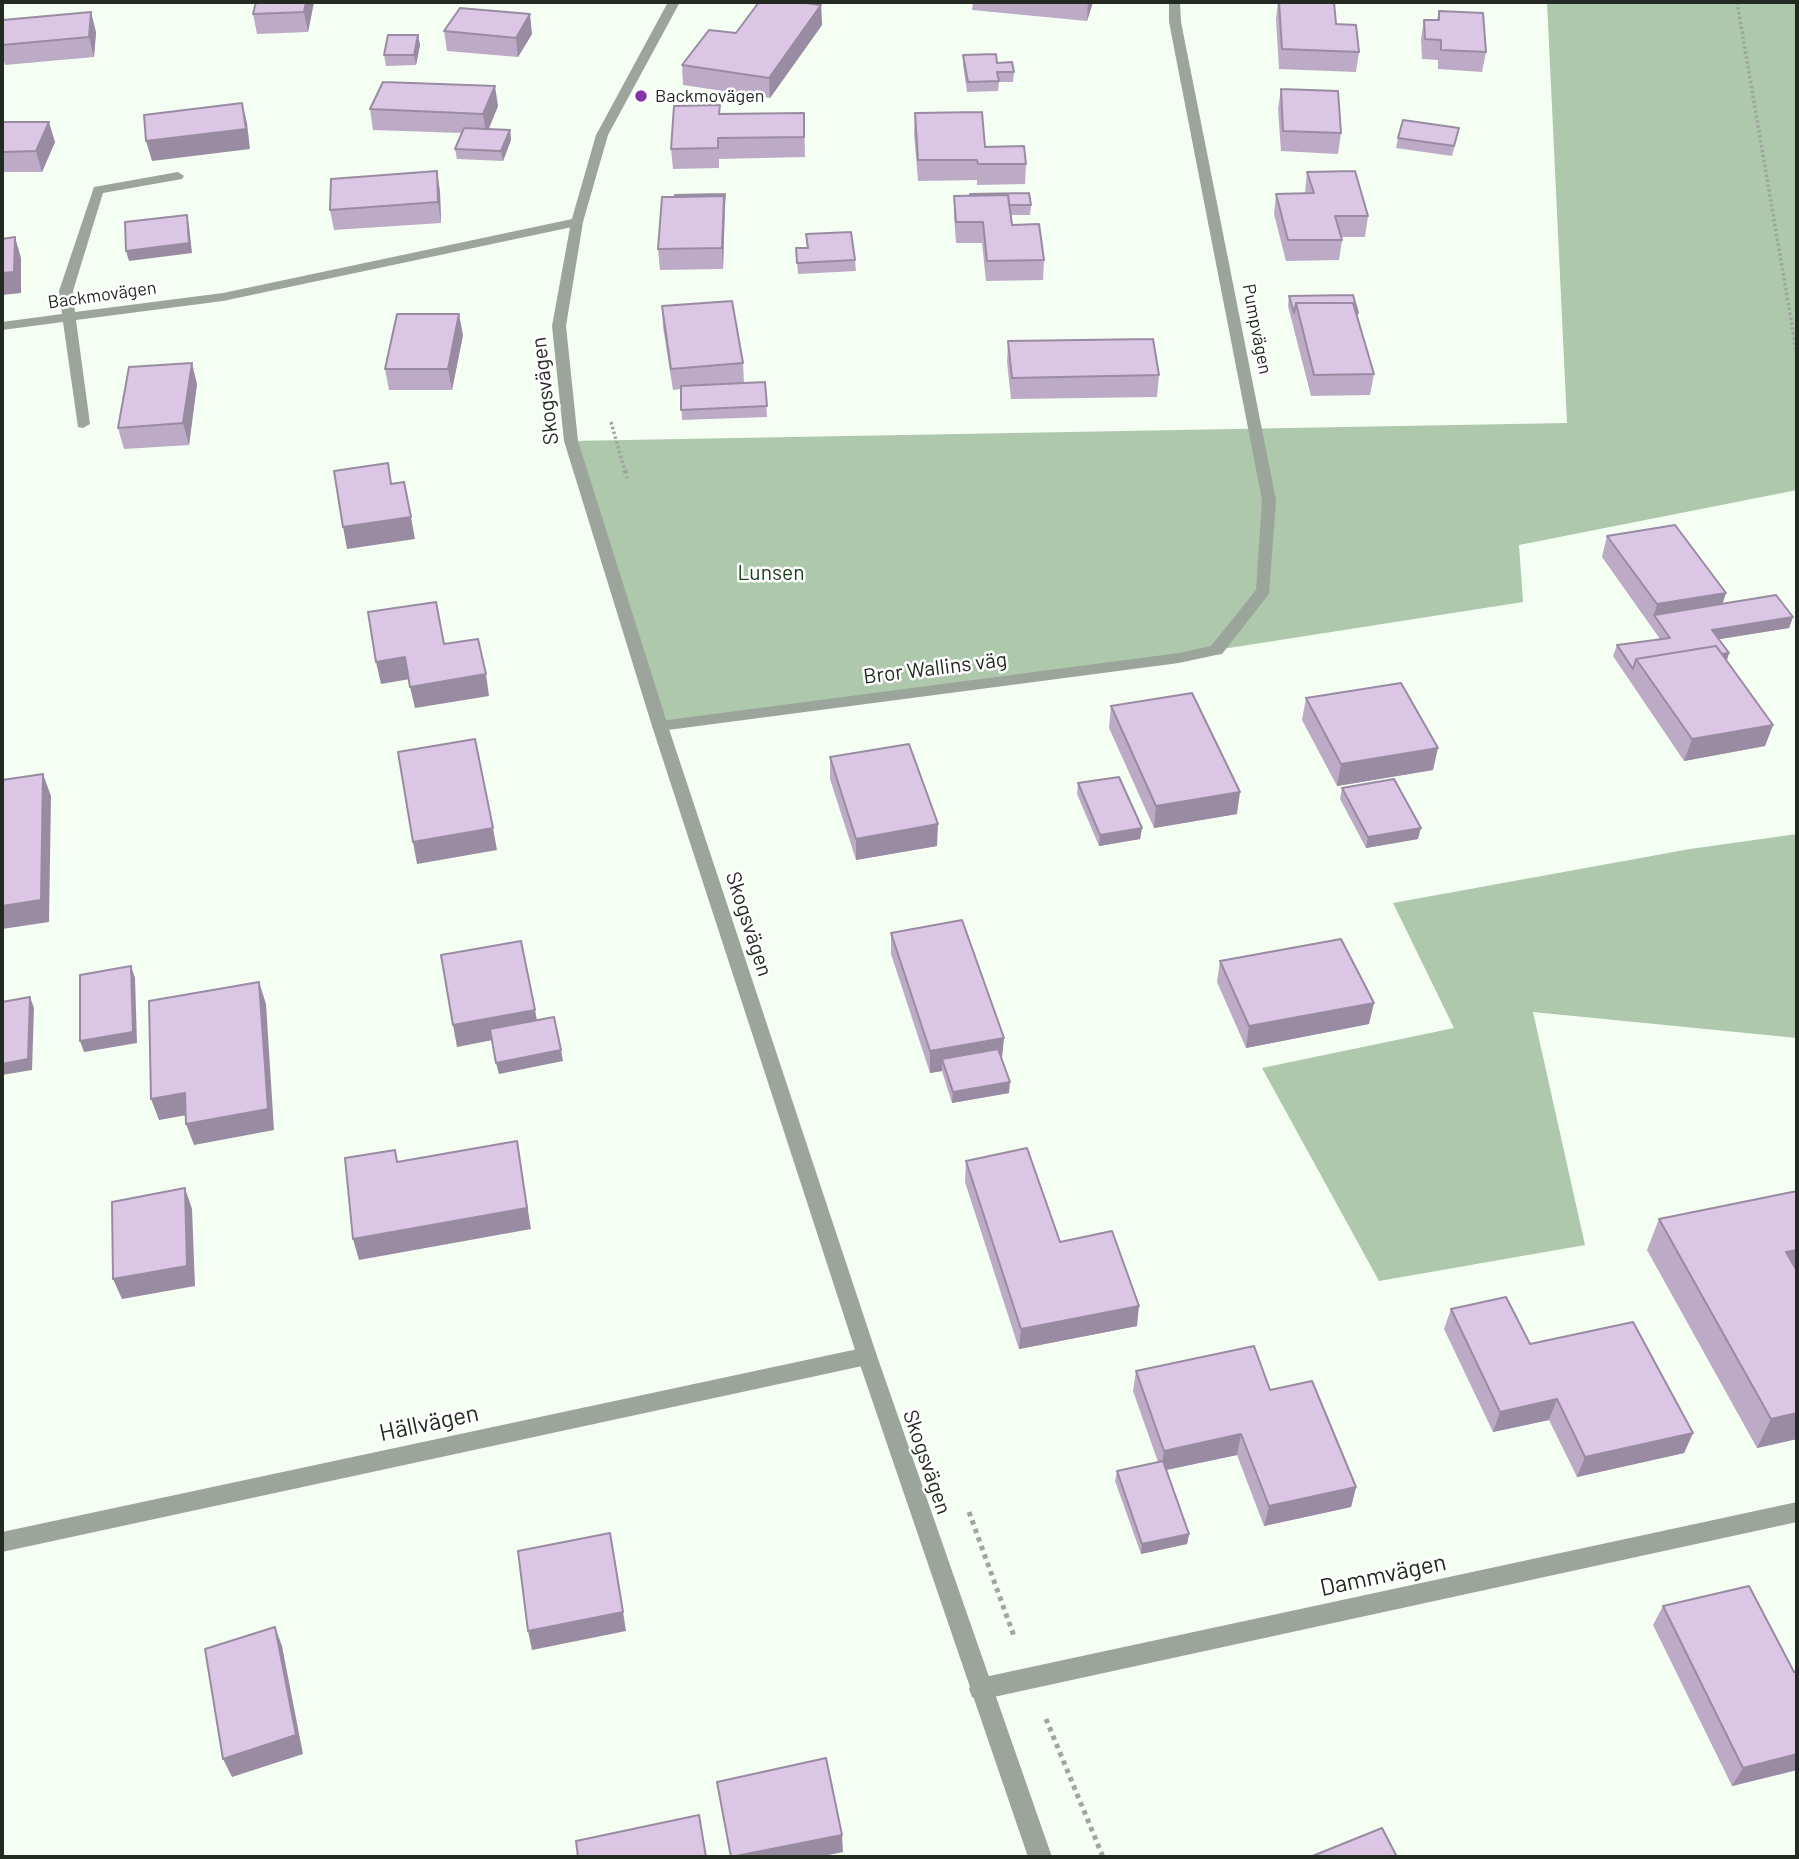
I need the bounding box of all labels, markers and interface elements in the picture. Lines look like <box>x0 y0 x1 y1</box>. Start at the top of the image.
place label: Backmovägen <box>655 85 764 107</box>
marker: Backmovägen <box>633 88 649 104</box>
street label: Backmovägen <box>46 277 158 313</box>
street label: Pumpvägen <box>1238 282 1276 376</box>
street label: Skogsvägen <box>526 336 564 446</box>
park label: Lunsen <box>737 560 805 586</box>
street label: Bror Wallins väg <box>862 647 1008 689</box>
street label: Skogsvägen <box>720 868 778 980</box>
street label: Hällvägen <box>377 1398 481 1448</box>
street label: Skogsvägen <box>897 1407 957 1517</box>
street label: Dammvägen <box>1317 1548 1449 1602</box>

